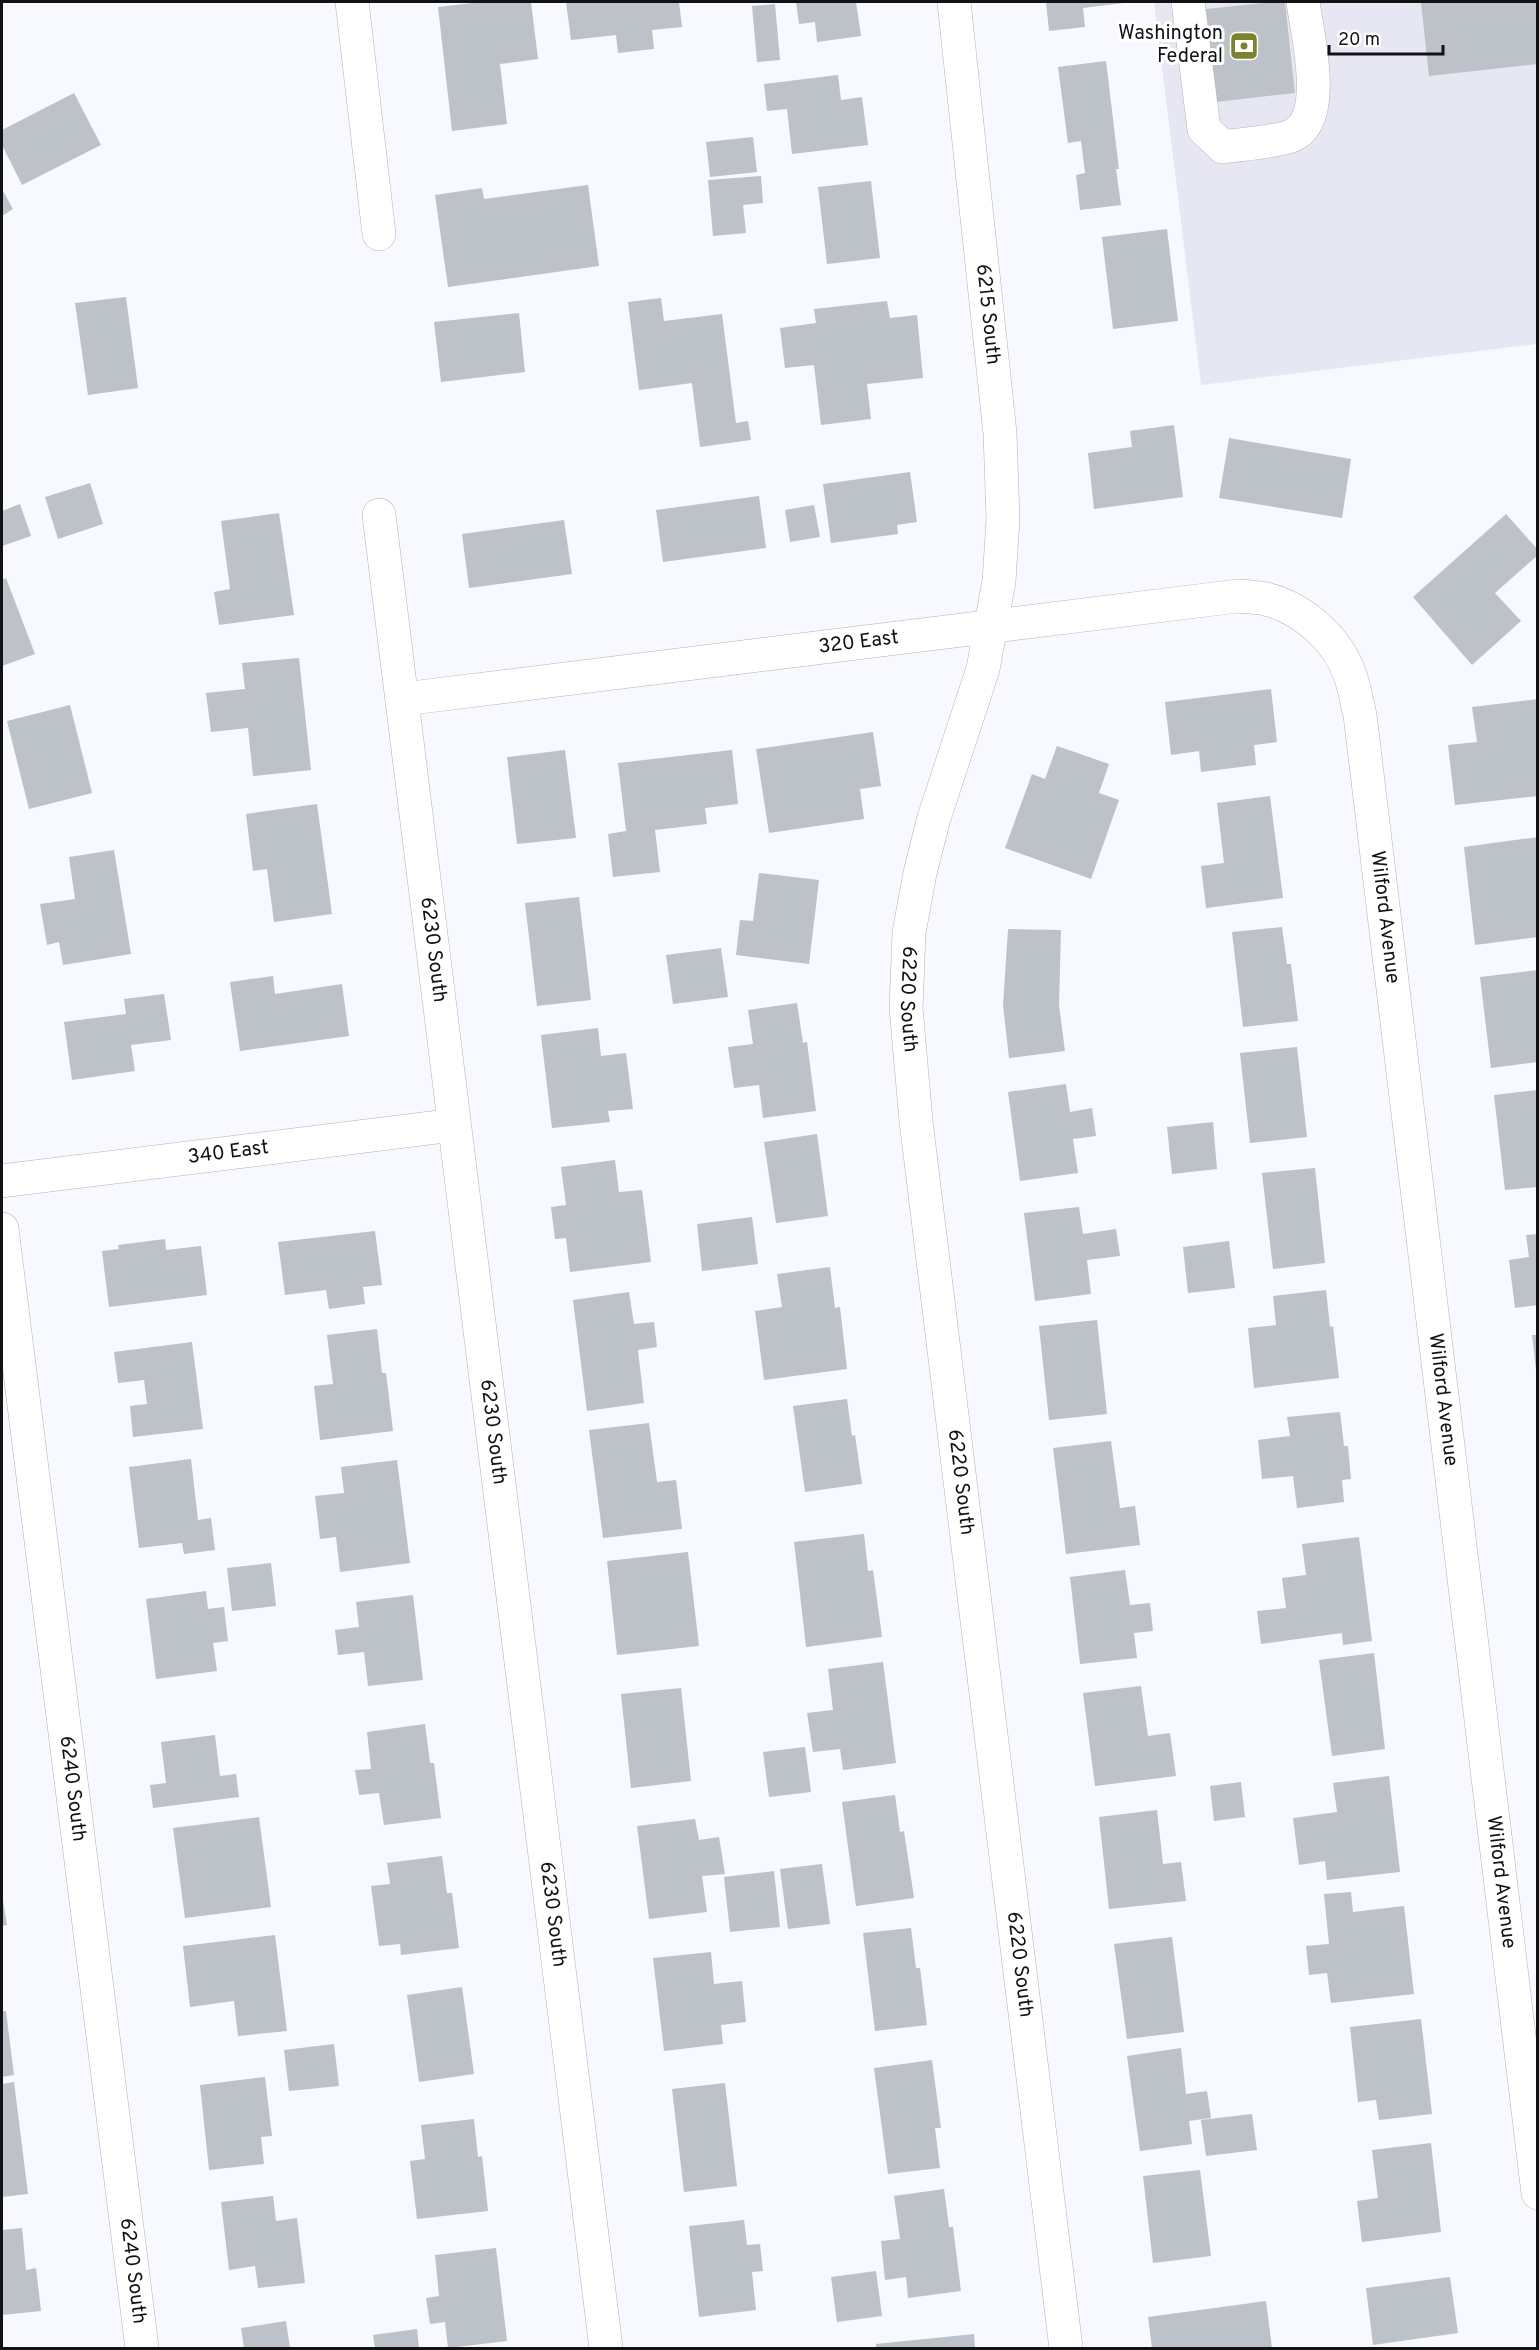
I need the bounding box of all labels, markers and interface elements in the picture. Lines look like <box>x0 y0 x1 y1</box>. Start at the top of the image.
scale bar <box>1329 18 1443 56</box>
place label: Washington Federal <box>1118 21 1223 70</box>
text: 20 m <box>1338 29 1380 52</box>
bank icon: Washington Federal <box>1228 30 1260 62</box>
street label: 6215 South <box>969 262 1006 366</box>
street label: 320 East <box>817 625 900 661</box>
street label: Wilford Avenue <box>1363 849 1405 985</box>
street label: 6230 South <box>413 895 452 1004</box>
street label: 6220 South <box>893 946 923 1053</box>
street label: 340 East <box>186 1135 270 1171</box>
street label: Wilford Avenue <box>1422 1332 1463 1468</box>
street label: 6230 South <box>473 1378 512 1486</box>
street label: 6220 South <box>941 1428 980 1537</box>
street label: 6240 South <box>53 1734 92 1843</box>
street label: Wilford Avenue <box>1480 1814 1521 1950</box>
street label: 6230 South <box>533 1860 572 1969</box>
street label: 6220 South <box>1000 1910 1038 2019</box>
street label: 6240 South <box>113 2216 152 2325</box>

